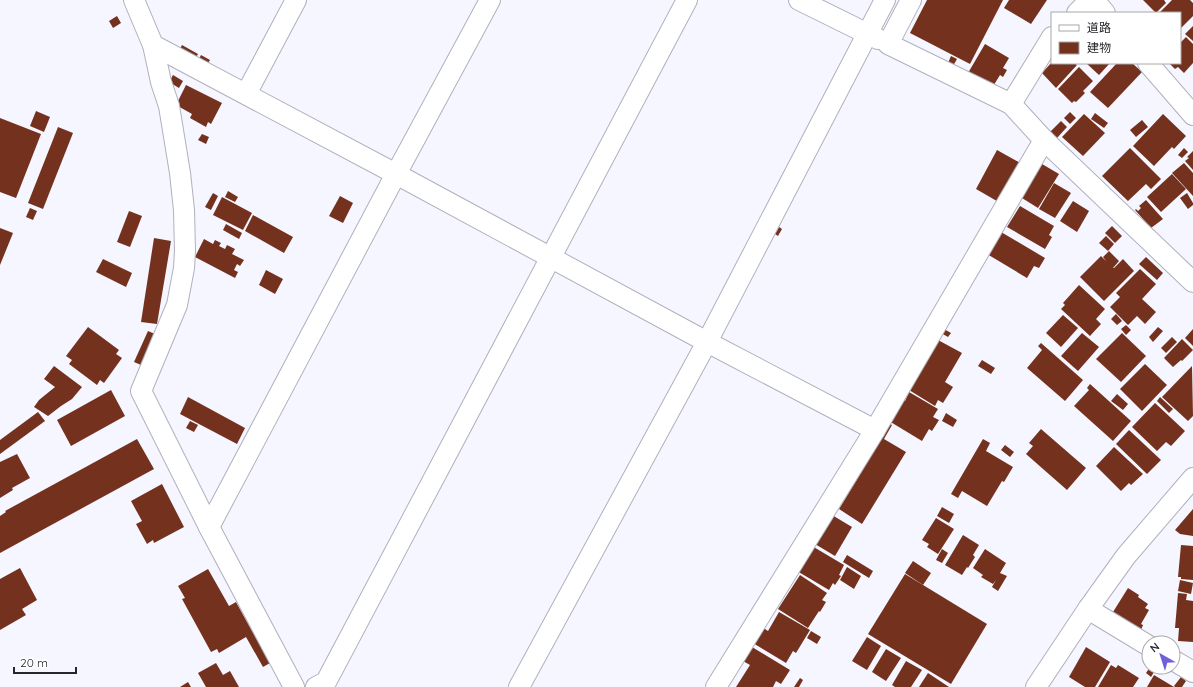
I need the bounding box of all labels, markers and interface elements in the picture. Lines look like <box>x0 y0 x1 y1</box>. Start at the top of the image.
legend <box>1051 12 1181 64</box>
text: 道路 <box>1087 20 1111 35</box>
text: 建物 <box>1087 40 1111 55</box>
north arrow <box>1141 635 1181 675</box>
text: N <box>1147 639 1162 655</box>
scale bar <box>14 649 76 675</box>
text: 20 m <box>20 655 48 670</box>

